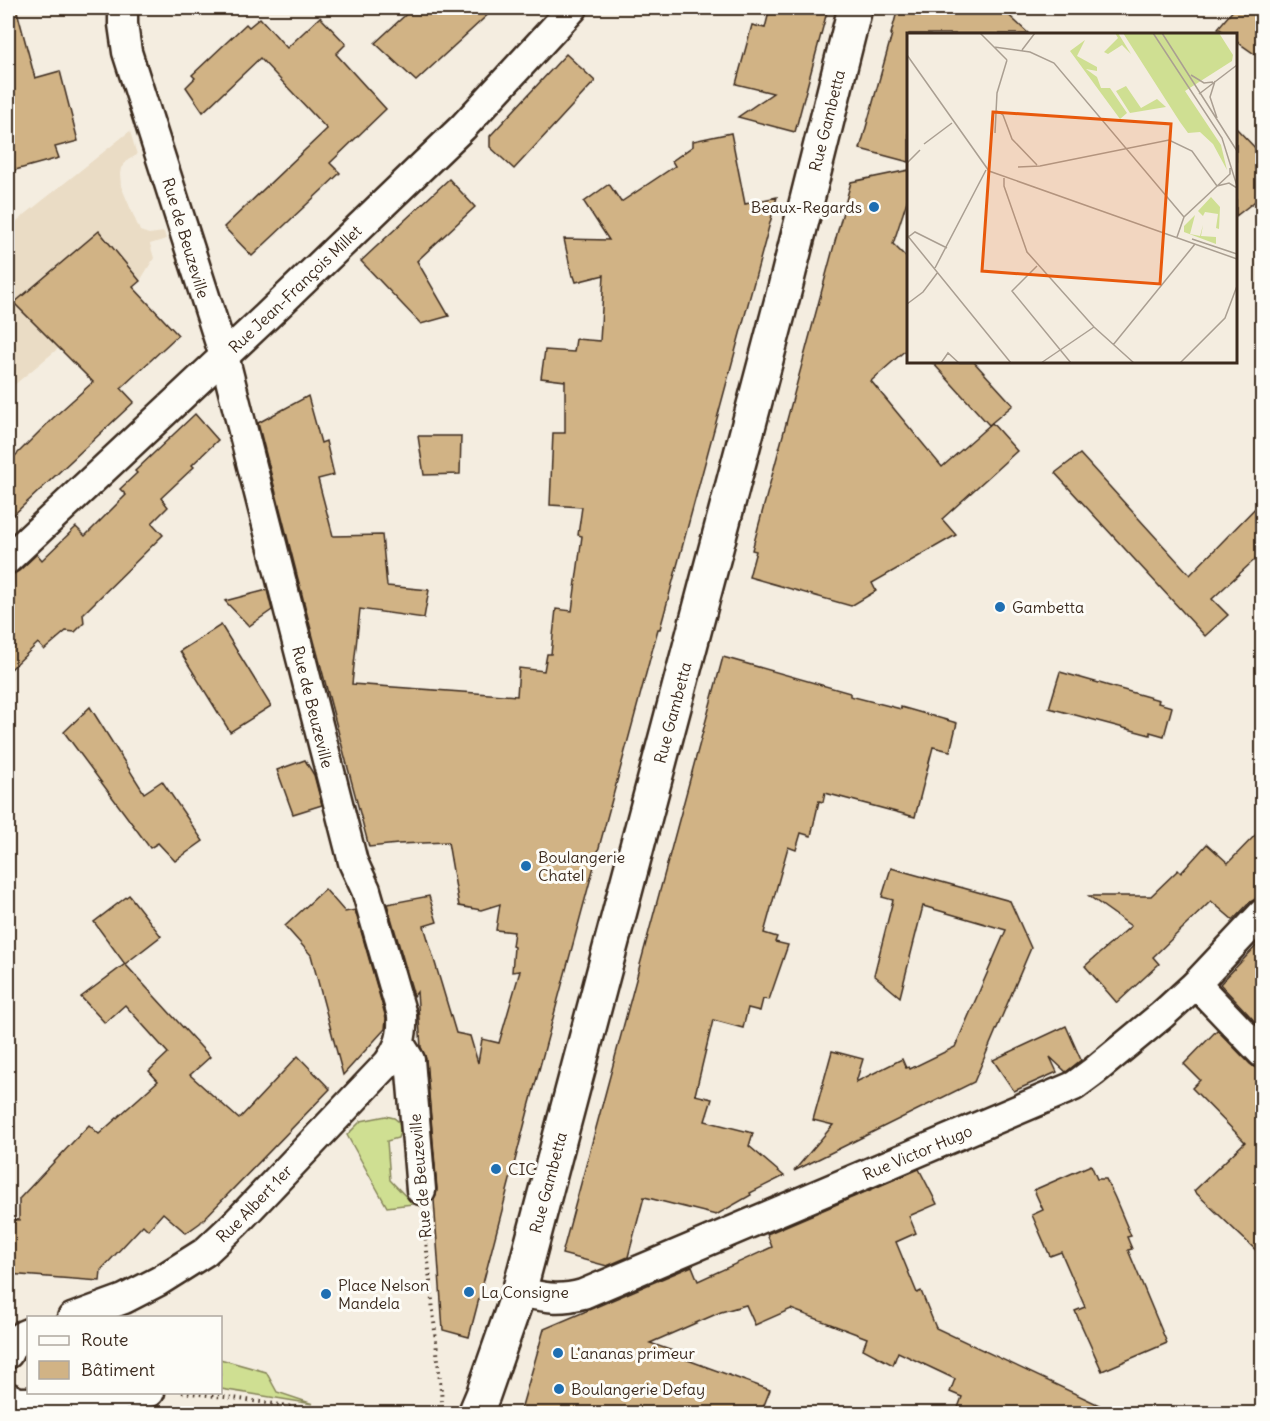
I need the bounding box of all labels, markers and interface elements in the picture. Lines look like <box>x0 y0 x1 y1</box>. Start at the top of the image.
inset map <box>907 33 1237 363</box>
street label: Rue Gambetta <box>805 68 849 173</box>
street label: Rue de Beuzeville <box>158 175 214 301</box>
place label: Beaux-Regards <box>751 197 862 217</box>
marker: Beaux-Regards <box>867 200 881 214</box>
street label: Rue Jean-François Millet <box>224 220 366 357</box>
place label: Gambetta <box>1012 597 1084 617</box>
marker: Gambetta <box>993 600 1007 614</box>
street label: Rue de Beuzeville <box>288 644 338 770</box>
street label: Rue Gambetta <box>649 660 695 766</box>
place label: Boulangerie Chatel <box>538 847 625 885</box>
marker: Boulangerie Chatel <box>519 859 533 873</box>
street label: Rue de Beuzeville <box>405 1113 435 1239</box>
street label: Rue Victor Hugo <box>860 1120 975 1184</box>
street label: Rue Gambetta <box>525 1130 571 1235</box>
place label: CIC <box>508 1159 536 1179</box>
street label: Rue Albert 1er <box>212 1160 296 1247</box>
marker: CIC <box>489 1162 503 1176</box>
place label: Place Nelson Mandela <box>338 1275 429 1313</box>
place label: La Consigne <box>481 1282 569 1302</box>
marker: La Consigne <box>462 1285 476 1299</box>
marker: Place Nelson Mandela <box>319 1287 333 1301</box>
legend <box>27 1316 222 1394</box>
text: Route <box>81 1328 129 1351</box>
place label: L'ananas primeur <box>570 1343 695 1363</box>
marker: L'ananas primeur <box>551 1346 565 1360</box>
text: Bâtiment <box>81 1358 155 1381</box>
place label: Boulangerie Defay <box>571 1379 705 1399</box>
marker: Boulangerie Defay <box>552 1382 566 1396</box>

